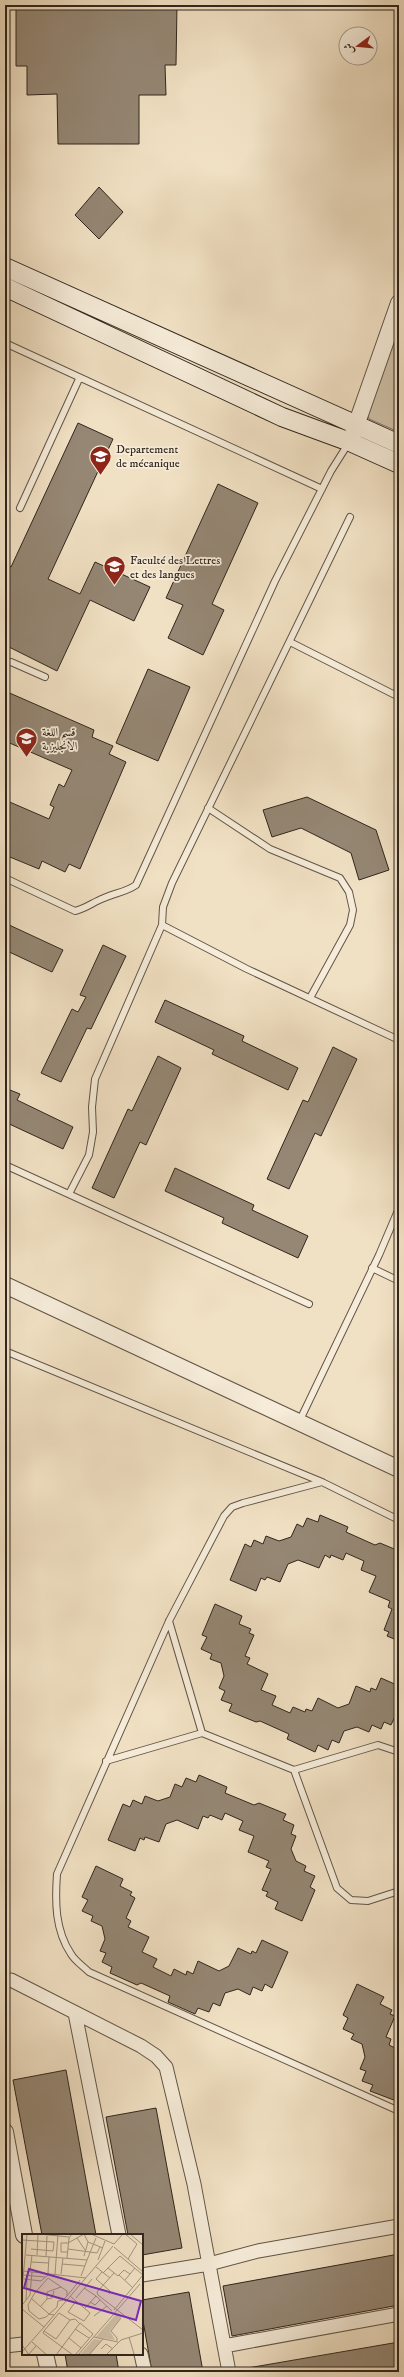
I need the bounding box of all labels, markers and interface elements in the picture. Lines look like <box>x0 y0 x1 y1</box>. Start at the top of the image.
north arrow <box>338 26 378 66</box>
text: ش <box>341 41 358 56</box>
place label: Departement de mécanique <box>116 442 180 471</box>
school or university icon: Departement de mécanique <box>87 443 113 476</box>
place label: Faculté des Lettres et des langues <box>130 553 220 582</box>
school or university icon: Faculté des Lettres et des langues <box>101 554 127 587</box>
place label: قسم اللغة الانجليزية <box>42 725 78 754</box>
school or university icon: قسم اللغة الانجليزية <box>13 726 39 759</box>
inset map <box>22 2234 143 2355</box>

